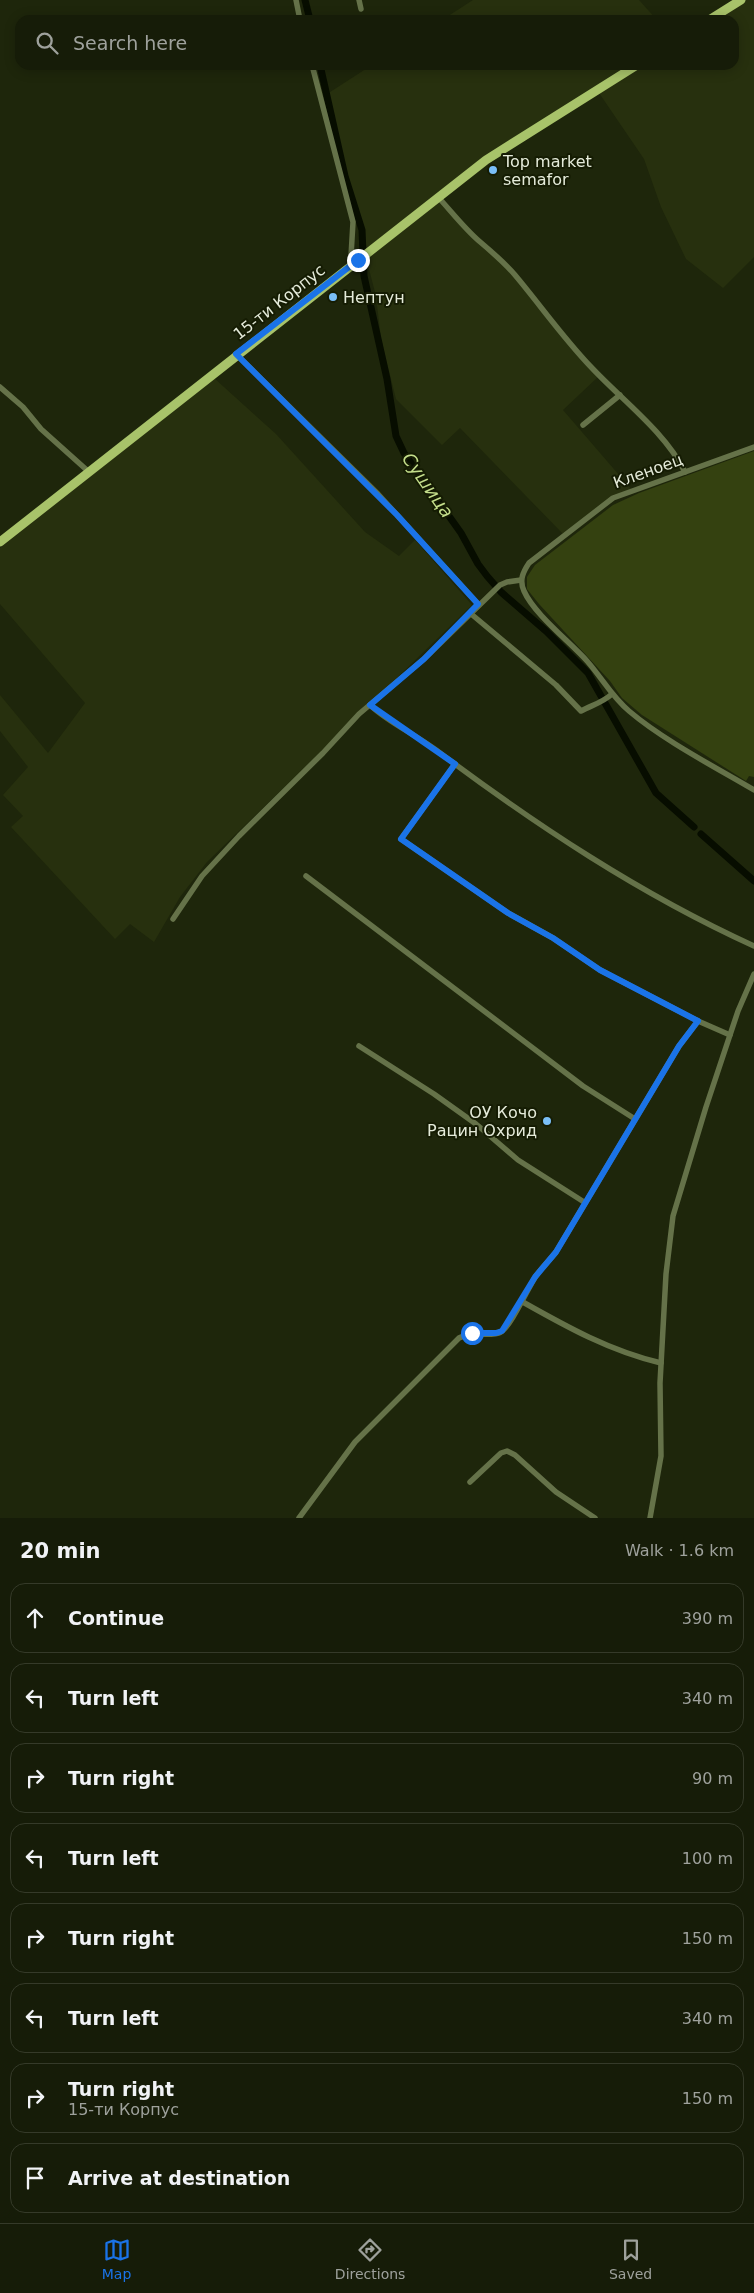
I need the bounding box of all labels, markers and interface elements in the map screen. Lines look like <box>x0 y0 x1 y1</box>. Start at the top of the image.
search box <box>15 15 739 70</box>
icon: search <box>33 29 61 57</box>
text: Search here <box>73 32 187 54</box>
place label: Top market semafor <box>502 152 592 189</box>
marker: Top market semafor <box>487 164 499 176</box>
route end <box>347 249 370 272</box>
street label: 15-ти Корпус <box>229 260 329 344</box>
place label: Нептун <box>343 288 405 307</box>
marker: Нептун <box>327 291 339 303</box>
water label: Сушица <box>398 448 458 522</box>
street label: Кленоец <box>611 450 685 492</box>
place label: ОУ Кочо Рацин Охрид <box>427 1103 537 1140</box>
marker: ОУ Кочо Рацин Охрид <box>541 1115 553 1127</box>
route start <box>461 1322 484 1345</box>
text: 20 min <box>20 1539 101 1563</box>
text: Walk · 1.6 km <box>625 1541 734 1560</box>
icon: ahead <box>21 1604 49 1632</box>
text: Continue <box>68 1607 164 1629</box>
text: 390 m <box>682 1609 733 1628</box>
icon: left <box>21 1684 49 1712</box>
text: Turn left <box>68 1687 159 1709</box>
text: 340 m <box>682 1689 733 1708</box>
icon: right <box>21 1764 49 1792</box>
text: Turn right <box>68 1767 174 1789</box>
text: 90 m <box>692 1769 733 1788</box>
icon: left <box>21 1844 49 1872</box>
text: Turn left <box>68 1847 159 1869</box>
text: 100 m <box>682 1849 733 1868</box>
icon: right <box>21 1924 49 1952</box>
text: Turn right <box>68 1927 174 1949</box>
text: 150 m <box>682 1929 733 1948</box>
icon: left <box>21 2004 49 2032</box>
text: Turn left <box>68 2007 159 2029</box>
text: 340 m <box>682 2009 733 2028</box>
text: Turn right <box>68 2078 174 2100</box>
icon: right <box>21 2084 49 2112</box>
text: 150 m <box>682 2089 733 2108</box>
text: 15-ти Корпус <box>68 2100 179 2119</box>
icon: arrive <box>21 2164 49 2192</box>
text: Arrive at destination <box>68 2167 290 2189</box>
tab: Map <box>102 2236 131 2282</box>
tab: Directions <box>335 2236 405 2282</box>
tab: Saved <box>609 2236 652 2282</box>

